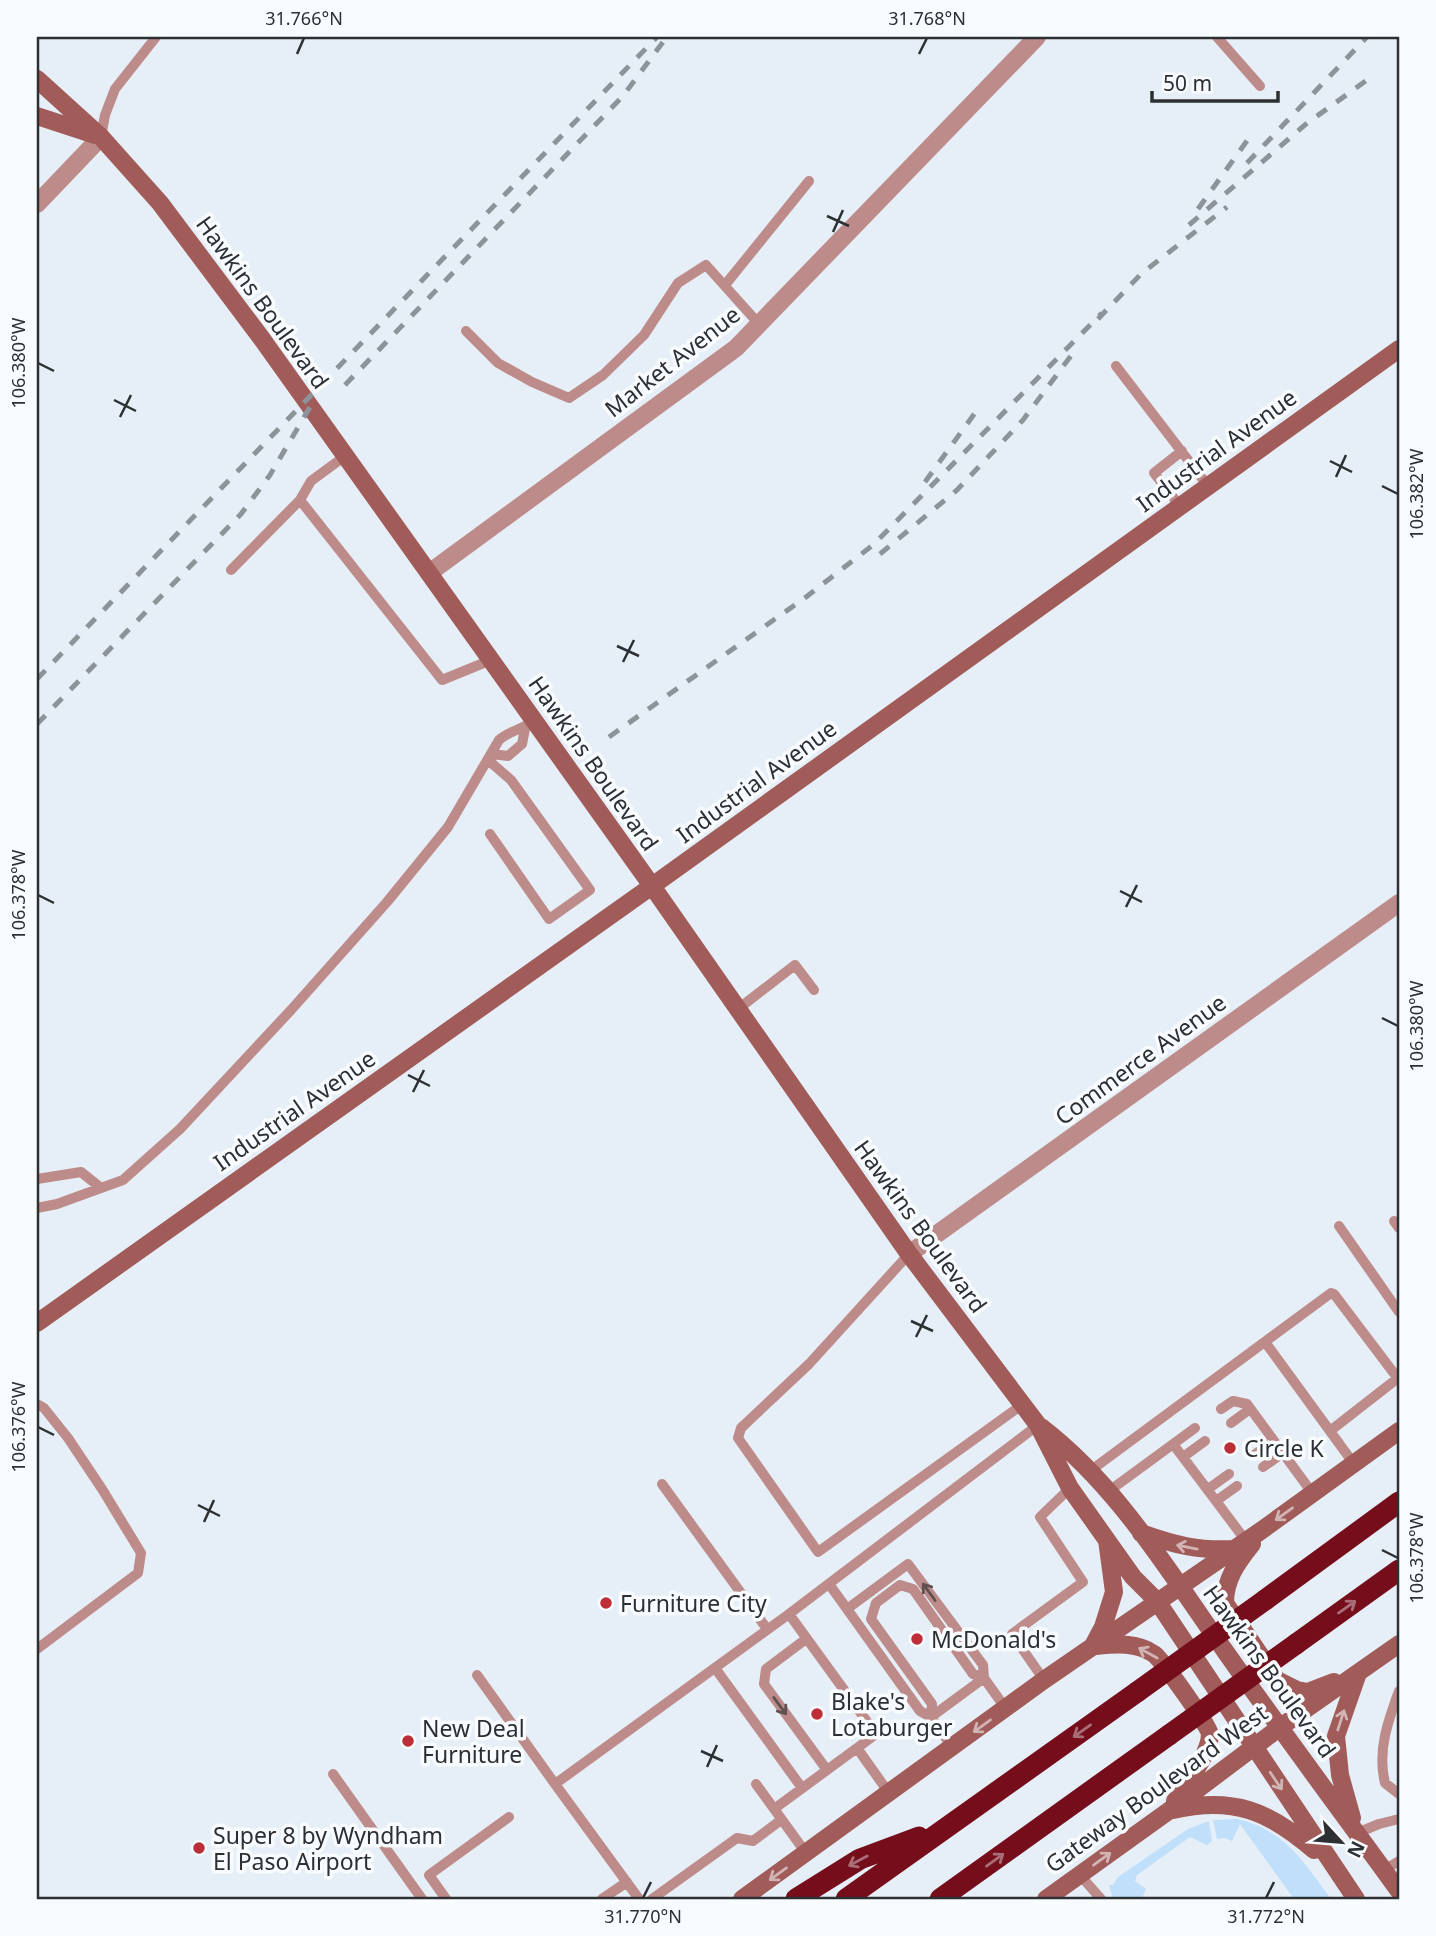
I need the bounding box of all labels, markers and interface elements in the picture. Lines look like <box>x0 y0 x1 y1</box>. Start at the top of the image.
text: 31.766°N <box>265 6 343 30</box>
text: 31.768°N <box>888 6 966 30</box>
scale bar <box>1152 60 1278 104</box>
text: 50 m <box>1163 69 1212 97</box>
street label: Hawkins Boulevard <box>189 209 337 395</box>
street label: Market Avenue <box>598 298 746 424</box>
text: 106.380°W <box>6 317 30 409</box>
street label: Industrial Avenue <box>1129 381 1303 519</box>
text: 106.382°W <box>1404 448 1428 540</box>
street label: Hawkins Boulevard <box>522 669 666 857</box>
street label: Industrial Avenue <box>669 712 843 850</box>
text: 106.378°W <box>6 849 30 941</box>
text: 106.380°W <box>1404 980 1428 1072</box>
street label: Commerce Avenue <box>1048 986 1232 1132</box>
street label: Industrial Avenue <box>207 1042 381 1178</box>
street label: Hawkins Boulevard <box>847 1133 995 1319</box>
text: 106.376°W <box>6 1381 30 1473</box>
place label: Circle K <box>1244 1432 1324 1464</box>
marker: Circle K <box>1222 1440 1238 1456</box>
one-way arrow <box>1275 1507 1294 1522</box>
text: 106.378°W <box>1404 1512 1428 1604</box>
one-way arrow <box>1176 1540 1199 1553</box>
street label: Hawkins Boulevard <box>1196 1578 1344 1764</box>
one-way arrow <box>922 1584 937 1602</box>
place label: Furniture City <box>620 1587 767 1619</box>
marker: Furniture City <box>598 1595 614 1611</box>
one-way arrow <box>1337 1600 1356 1614</box>
place label: McDonald's <box>931 1623 1056 1655</box>
marker: McDonald's <box>909 1631 925 1647</box>
one-way arrow <box>1139 1646 1159 1660</box>
place label: Blake's Lotaburger <box>831 1685 953 1743</box>
one-way arrow <box>772 1696 787 1714</box>
street label: Gateway Boulevard West <box>1038 1696 1274 1880</box>
marker: Blake's Lotaburger <box>809 1706 825 1722</box>
one-way arrow <box>1336 1709 1348 1731</box>
place label: New Deal Furniture <box>422 1712 525 1770</box>
one-way arrow <box>973 1719 992 1733</box>
one-way arrow <box>1073 1724 1092 1738</box>
marker: New Deal Furniture <box>400 1733 416 1749</box>
one-way arrow <box>1268 1771 1283 1790</box>
north arrow <box>1306 1806 1376 1876</box>
place label: Super 8 by Wyndham El Paso Airport <box>213 1819 443 1877</box>
text: N <box>1341 1837 1371 1862</box>
marker: Super 8 by Wyndham El Paso Airport <box>191 1840 207 1856</box>
one-way arrow <box>985 1852 1004 1867</box>
one-way arrow <box>1092 1852 1111 1867</box>
one-way arrow <box>848 1855 869 1869</box>
one-way arrow <box>769 1867 788 1881</box>
text: 31.770°N <box>604 1904 682 1928</box>
text: 31.772°N <box>1227 1904 1305 1928</box>

